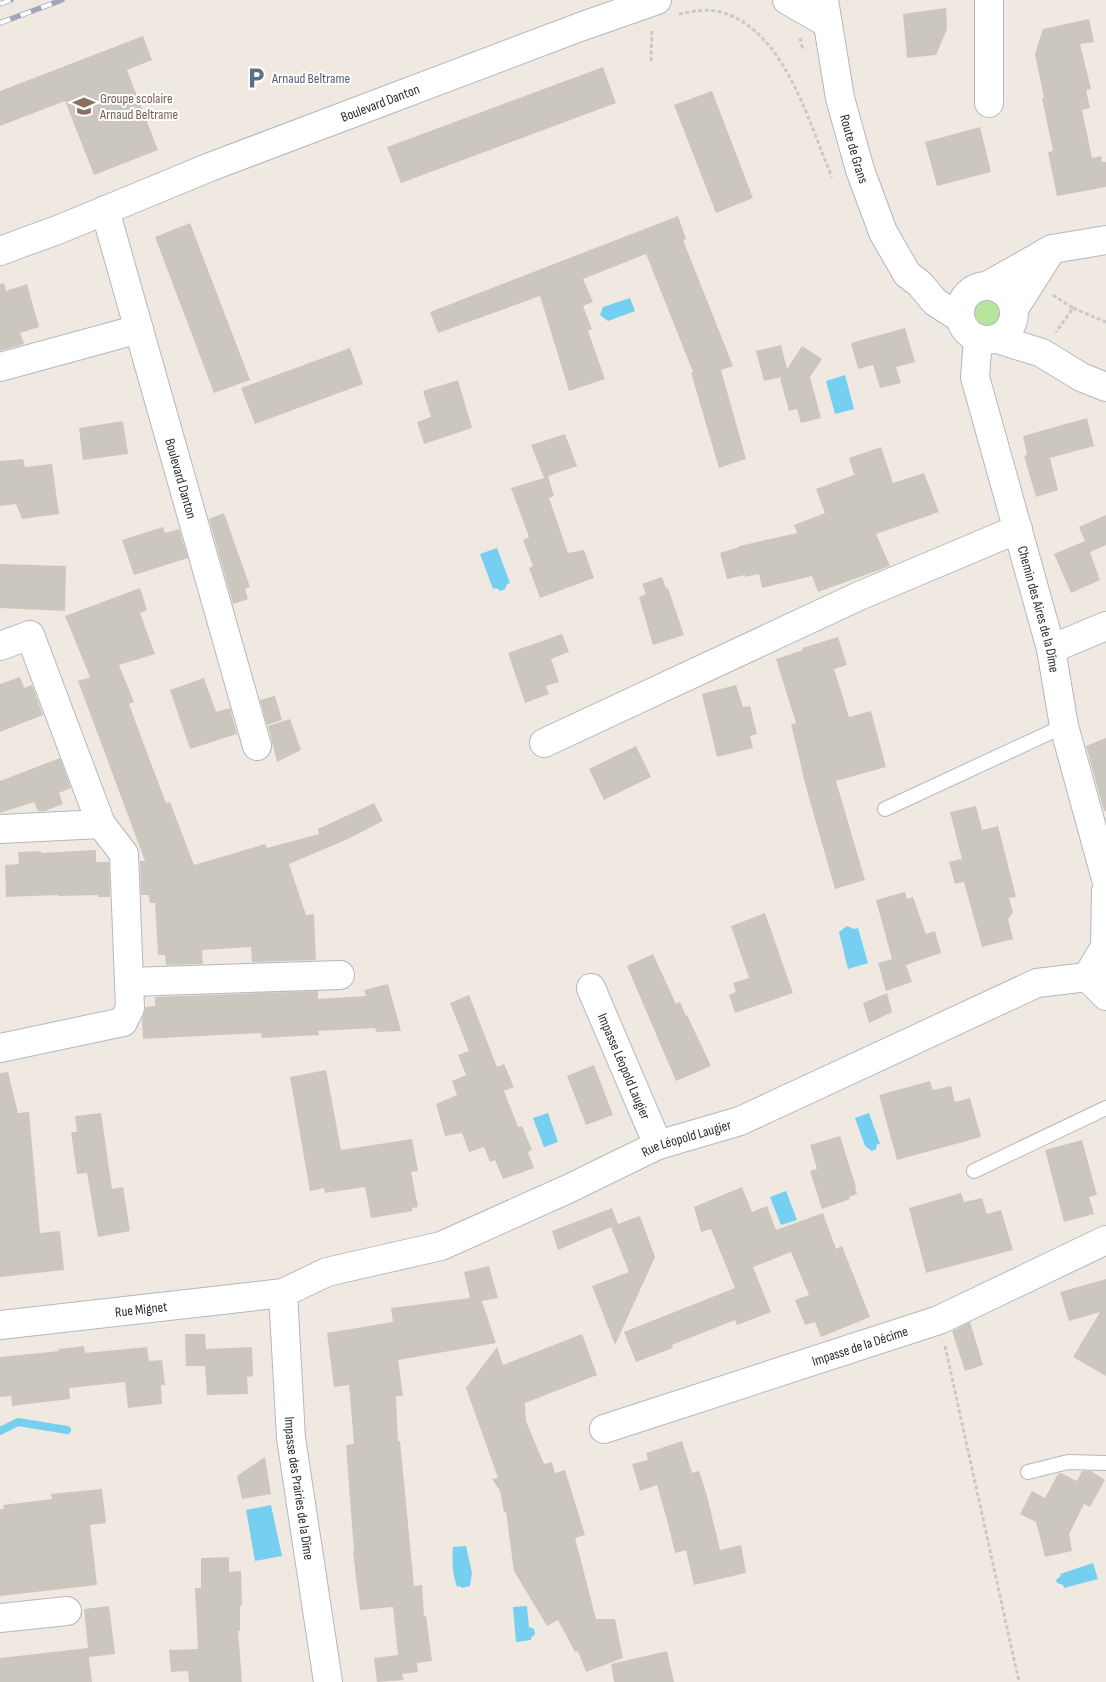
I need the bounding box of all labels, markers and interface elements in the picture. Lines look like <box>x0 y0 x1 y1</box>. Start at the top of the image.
parking icon: Arnaud Beltrame <box>243 65 269 91</box>
place label: Arnaud Beltrame <box>271 70 350 87</box>
street label: Boulevard Danton <box>338 80 422 125</box>
place label: Groupe scolaire Arnaud Beltrame <box>99 90 178 123</box>
school or university icon: Groupe scolaire Arnaud Beltrame <box>71 93 97 119</box>
street label: Route de Grans <box>836 112 873 186</box>
street label: Boulevard Danton <box>162 436 201 521</box>
street label: Chemin des Aires de la Dîme <box>1014 544 1063 674</box>
street label: Impasse Léopold Laugier <box>594 1010 655 1122</box>
street label: Rue Léopold Laugier <box>639 1116 733 1160</box>
street label: Rue Mignet <box>114 1298 168 1320</box>
street label: Impasse de la Décime <box>810 1322 910 1369</box>
street label: Impasse des Prairies de la Dîme <box>281 1416 318 1561</box>

